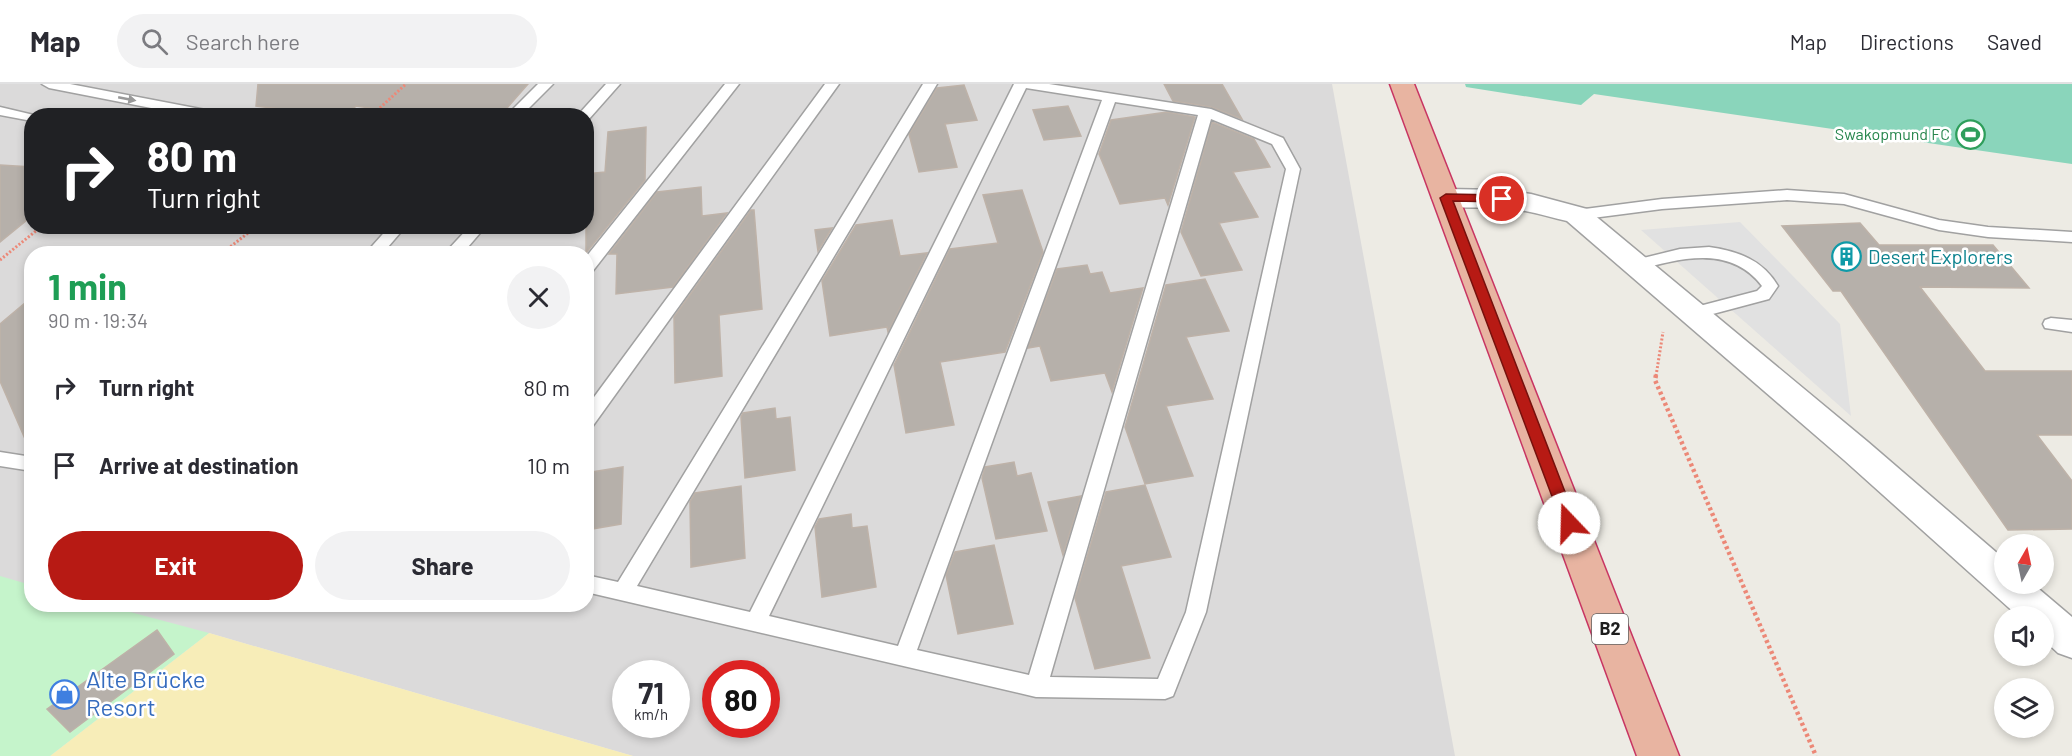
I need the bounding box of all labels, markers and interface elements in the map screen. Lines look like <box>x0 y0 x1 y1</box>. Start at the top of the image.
search box <box>117 14 537 68</box>
text: Map <box>30 24 81 58</box>
icon: search <box>138 25 171 58</box>
text: Search here <box>186 28 300 54</box>
text: Map <box>1790 29 1827 54</box>
text: Directions <box>1860 29 1954 54</box>
text: Saved <box>1987 29 2042 54</box>
one-way arrow <box>118 95 137 104</box>
sports icon: Swakopmund FC <box>1955 118 1987 150</box>
place label: Swakopmund FC <box>1835 124 1950 143</box>
text: 80 m <box>147 130 237 180</box>
icon: right <box>48 132 126 210</box>
pin <box>1476 173 1527 224</box>
text: Turn right <box>147 181 261 213</box>
icon: arrive <box>1485 182 1518 215</box>
building icon: Desert Explorers <box>1831 241 1863 273</box>
place label: Desert Explorers <box>1868 244 2013 268</box>
text: 1 min <box>48 264 127 307</box>
button: close <box>507 266 570 329</box>
text: 90 m · 19:34 <box>48 308 148 332</box>
icon: right <box>48 371 81 404</box>
text: Turn right <box>99 374 194 400</box>
text: 80 m <box>524 374 570 400</box>
icon: arrive <box>48 449 81 482</box>
text: Arrive at destination <box>99 452 298 478</box>
text: 10 m <box>527 452 570 478</box>
position arrow <box>1537 491 1601 555</box>
button: Exit <box>48 531 303 600</box>
button: Share <box>315 531 570 600</box>
north arrow <box>1994 534 2054 594</box>
map controls <box>1994 534 2054 738</box>
button: sound <box>1994 606 2054 666</box>
road number: B2 <box>1592 614 1628 644</box>
speed limit sign: 80 <box>702 660 780 738</box>
place label: Alte Brücke Resort <box>86 664 206 721</box>
text: 71 <box>638 674 664 710</box>
shop icon: Alte Brücke Resort <box>49 678 81 710</box>
button: layers <box>1994 678 2054 738</box>
text: km/h <box>634 705 668 723</box>

